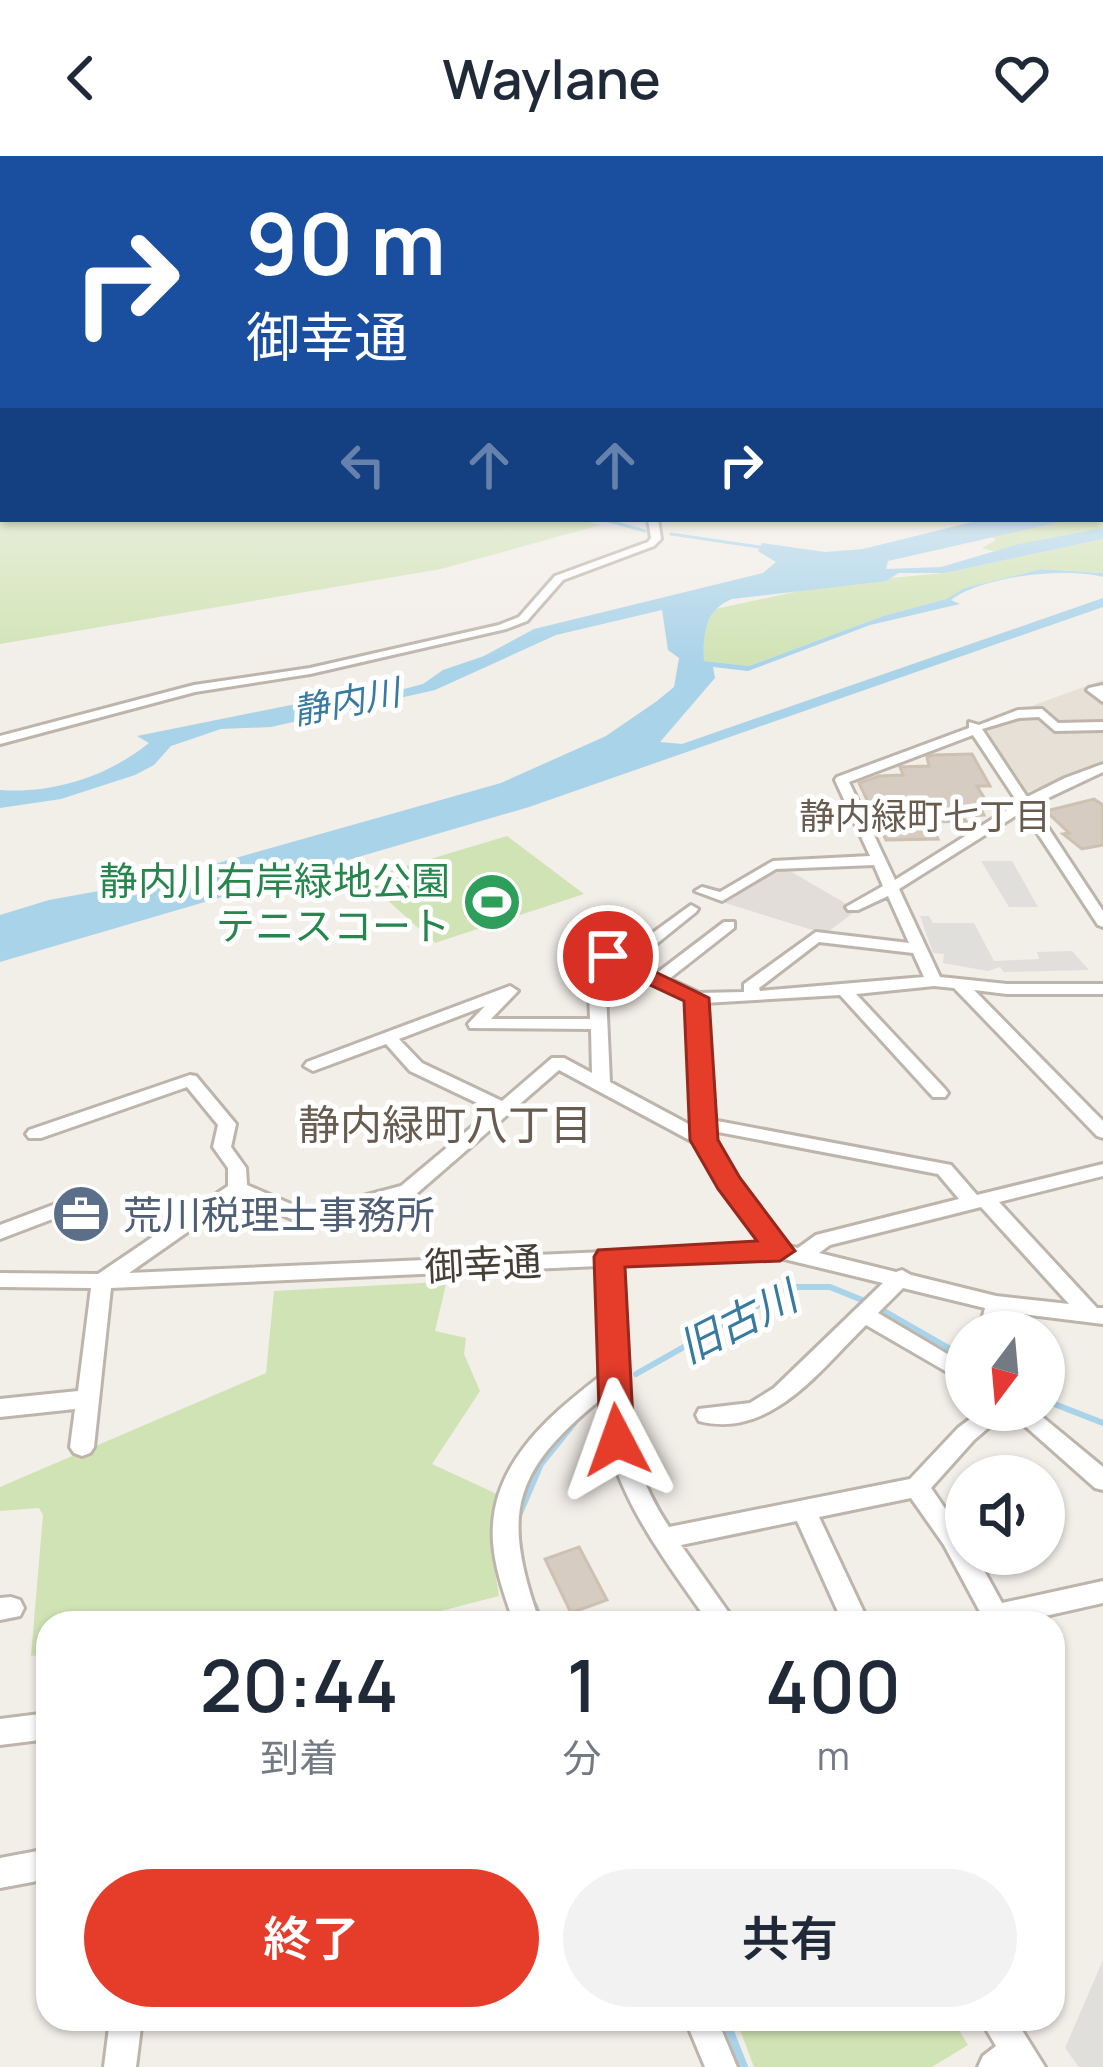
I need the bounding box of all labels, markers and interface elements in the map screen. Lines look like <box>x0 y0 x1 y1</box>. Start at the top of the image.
text: Waylane <box>442 41 661 115</box>
icon: back <box>48 45 114 111</box>
icon: heart <box>989 45 1055 111</box>
text: 90 m <box>246 185 446 300</box>
icon: right <box>48 204 204 360</box>
text: 御幸通 <box>246 299 408 373</box>
icon: left <box>330 432 396 498</box>
icon: ahead <box>456 432 522 498</box>
icon: ahead <box>582 432 648 498</box>
icon: right <box>708 432 774 498</box>
water label: 静内川 <box>288 666 408 735</box>
district label: 静内緑町七丁目 <box>799 791 1051 840</box>
place label: 静内川右岸緑地公園 テニスコート <box>99 853 450 952</box>
sports icon: 静内川右岸緑地公園 テニスコート <box>461 871 523 933</box>
pin <box>557 905 659 1007</box>
icon: arrive <box>575 923 641 989</box>
district label: 静内緑町八丁目 <box>298 1095 592 1153</box>
office icon: 荒川税理士事務所 <box>50 1183 112 1245</box>
place label: 荒川税理士事務所 <box>123 1187 435 1241</box>
street label: 御幸通 <box>423 1233 543 1293</box>
water label: 旧古川 <box>668 1265 810 1375</box>
north arrow <box>945 1311 1065 1431</box>
map controls <box>945 1311 1065 1575</box>
position arrow <box>554 1377 680 1503</box>
button: sound <box>945 1455 1065 1575</box>
text: 20:44 <box>200 1635 398 1734</box>
text: 1 <box>567 1635 597 1734</box>
text: 400 <box>765 1636 901 1735</box>
text: m <box>817 1728 850 1782</box>
text: 到着 <box>260 1730 338 1784</box>
text: 分 <box>562 1730 601 1784</box>
button: 終了 <box>84 1869 539 2007</box>
button: 共有 <box>563 1869 1017 2007</box>

